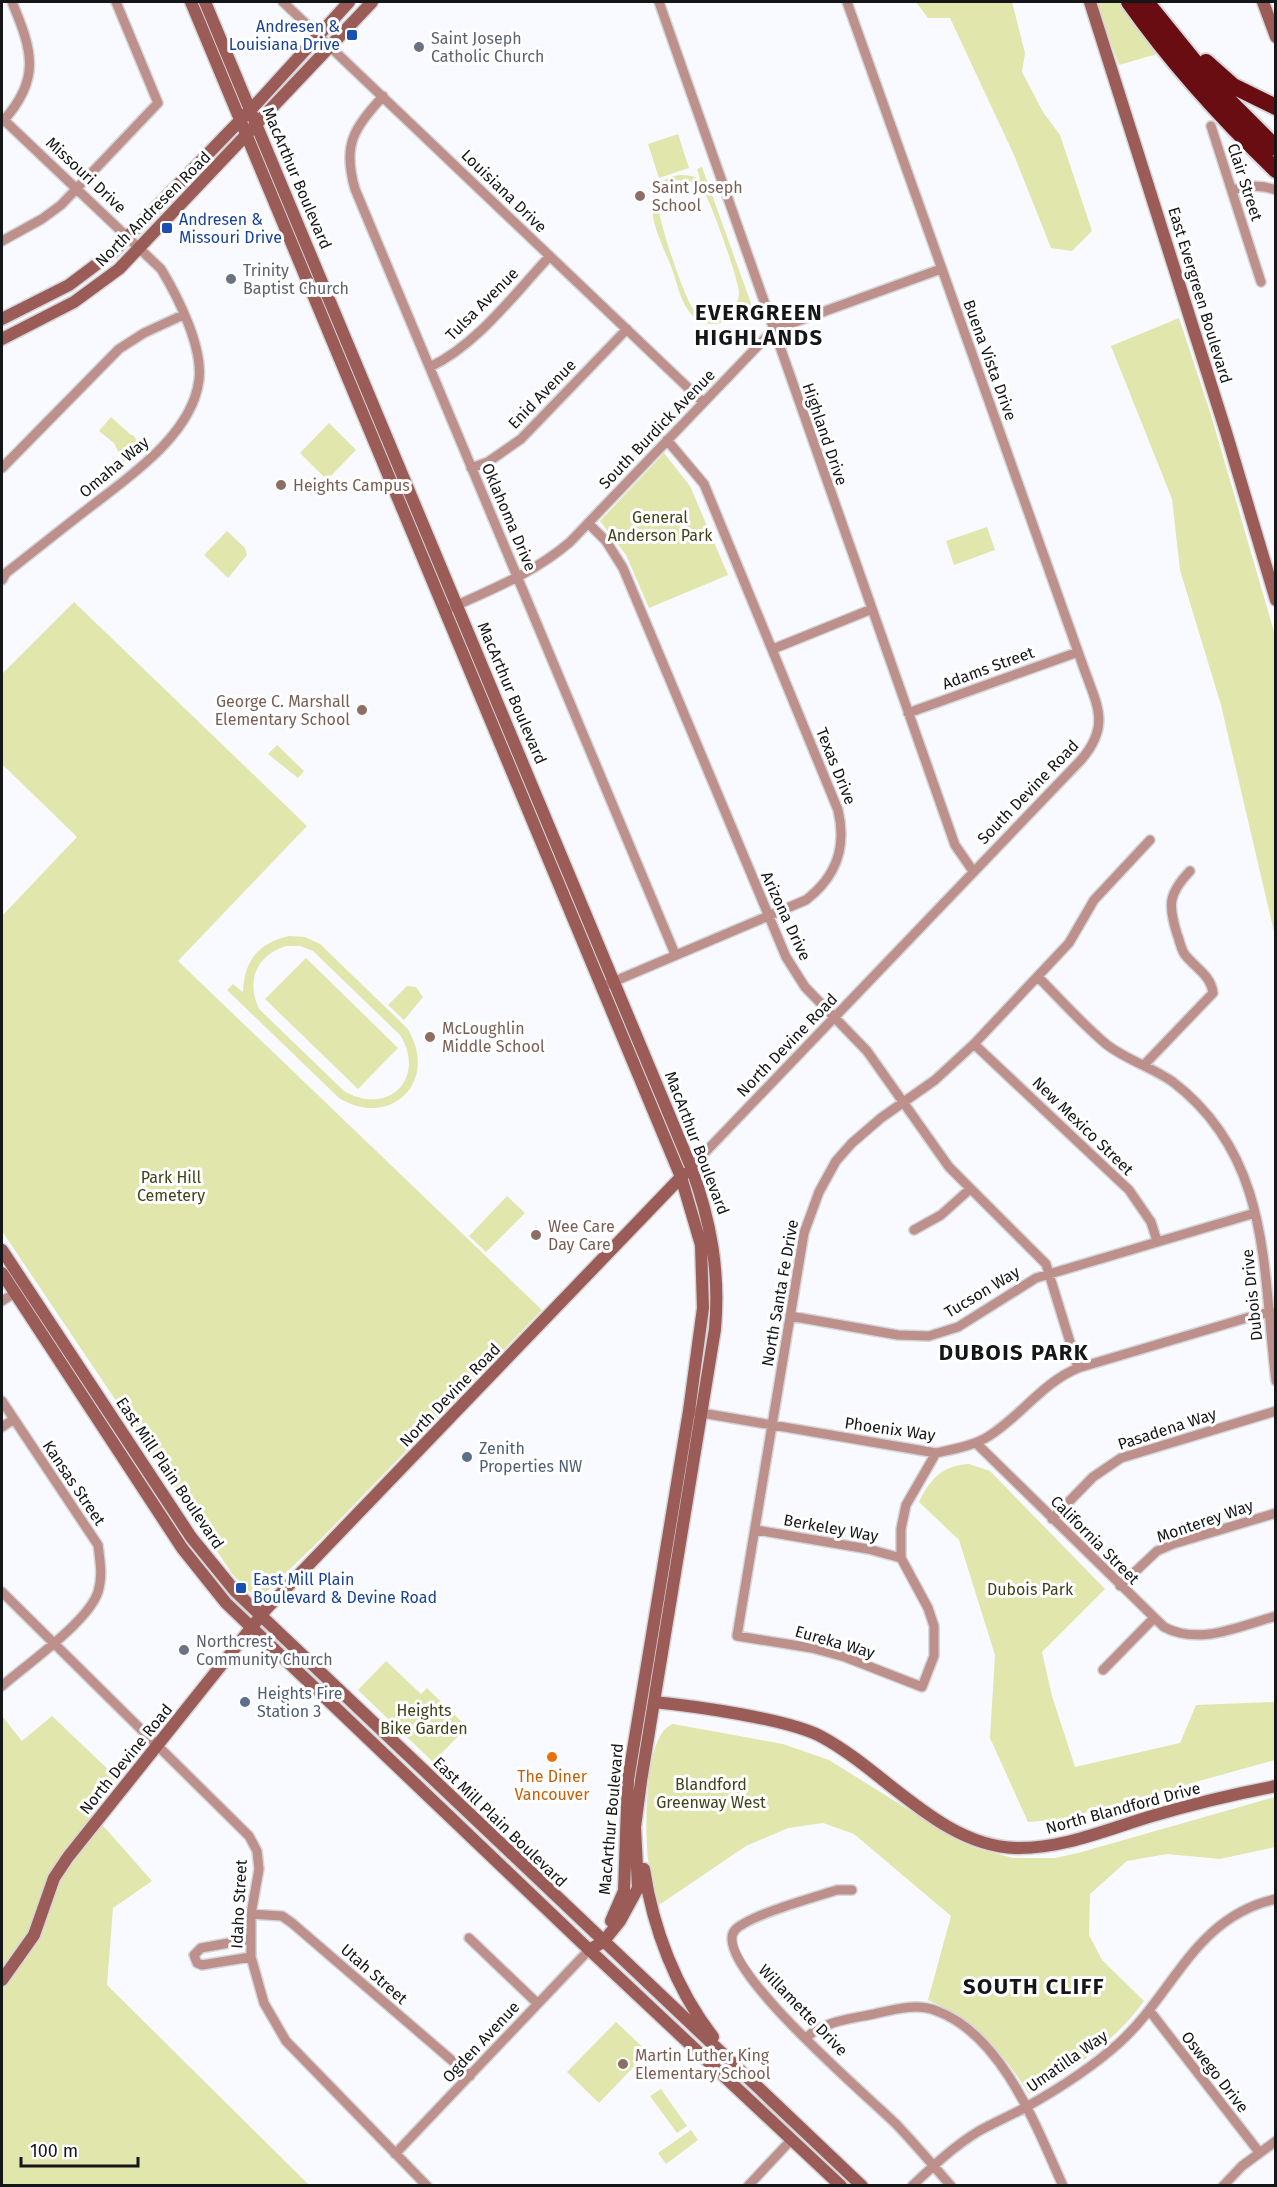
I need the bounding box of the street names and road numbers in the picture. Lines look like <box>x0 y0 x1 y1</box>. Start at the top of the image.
street label: MacArthur Boulevard <box>259 104 335 252</box>
street label: Missouri Drive <box>42 133 130 217</box>
street label: Clair Street <box>1224 141 1267 223</box>
street label: Louisiana Drive <box>457 146 551 236</box>
street label: North Andresen Road <box>91 147 215 271</box>
street label: East Evergreen Boulevard <box>1164 205 1236 385</box>
street label: Tulsa Avenue <box>442 264 522 344</box>
street label: Buena Vista Drive <box>959 297 1021 423</box>
street label: Enid Avenue <box>504 355 580 433</box>
street label: South Burdick Avenue <box>595 365 719 493</box>
street label: Highland Drive <box>799 380 851 488</box>
street label: Omaha Way <box>75 432 153 502</box>
street label: Oklahoma Drive <box>478 460 540 574</box>
street label: MacArthur Boulevard <box>474 619 550 767</box>
street label: Adams Street <box>940 643 1037 693</box>
street label: Texas Drive <box>812 725 860 807</box>
street label: South Devine Road <box>973 736 1083 848</box>
street label: Arizona Drive <box>757 869 815 963</box>
street label: North Devine Road <box>733 989 841 1101</box>
street label: MacArthur Boulevard <box>661 1069 733 1217</box>
street label: New Mexico Street <box>1029 1073 1138 1179</box>
street label: North Santa Fe Drive <box>758 1218 802 1368</box>
street label: Dubois Drive <box>1238 1248 1266 1342</box>
street label: Tucson Way <box>941 1262 1023 1322</box>
street label: North Devine Road <box>396 1339 504 1451</box>
street label: East Mill Plain Boulevard <box>112 1394 228 1552</box>
street label: Pasadena Way <box>1115 1404 1219 1454</box>
street label: Phoenix Way <box>843 1413 937 1445</box>
street label: Kansas Street <box>39 1437 110 1529</box>
street label: California Street <box>1047 1492 1143 1588</box>
street label: Monterey Way <box>1154 1496 1256 1546</box>
street label: Berkeley Way <box>782 1510 880 1546</box>
street label: Eureka Way <box>793 1622 877 1662</box>
street label: North Devine Road <box>76 1700 176 1818</box>
street label: MacArthur Boulevard <box>595 1742 627 1896</box>
street label: East Mill Plain Boulevard <box>429 1753 571 1891</box>
street label: North Blandford Drive <box>1044 1778 1202 1838</box>
street label: Idaho Street <box>227 1859 251 1949</box>
street label: Utah Street <box>337 1940 411 2008</box>
street label: Willamette Drive <box>755 1960 851 2060</box>
street label: Ogden Avenue <box>439 1997 523 2087</box>
street label: Umatilla Way <box>1023 2026 1111 2096</box>
street label: Oswego Drive <box>1177 2028 1253 2116</box>

